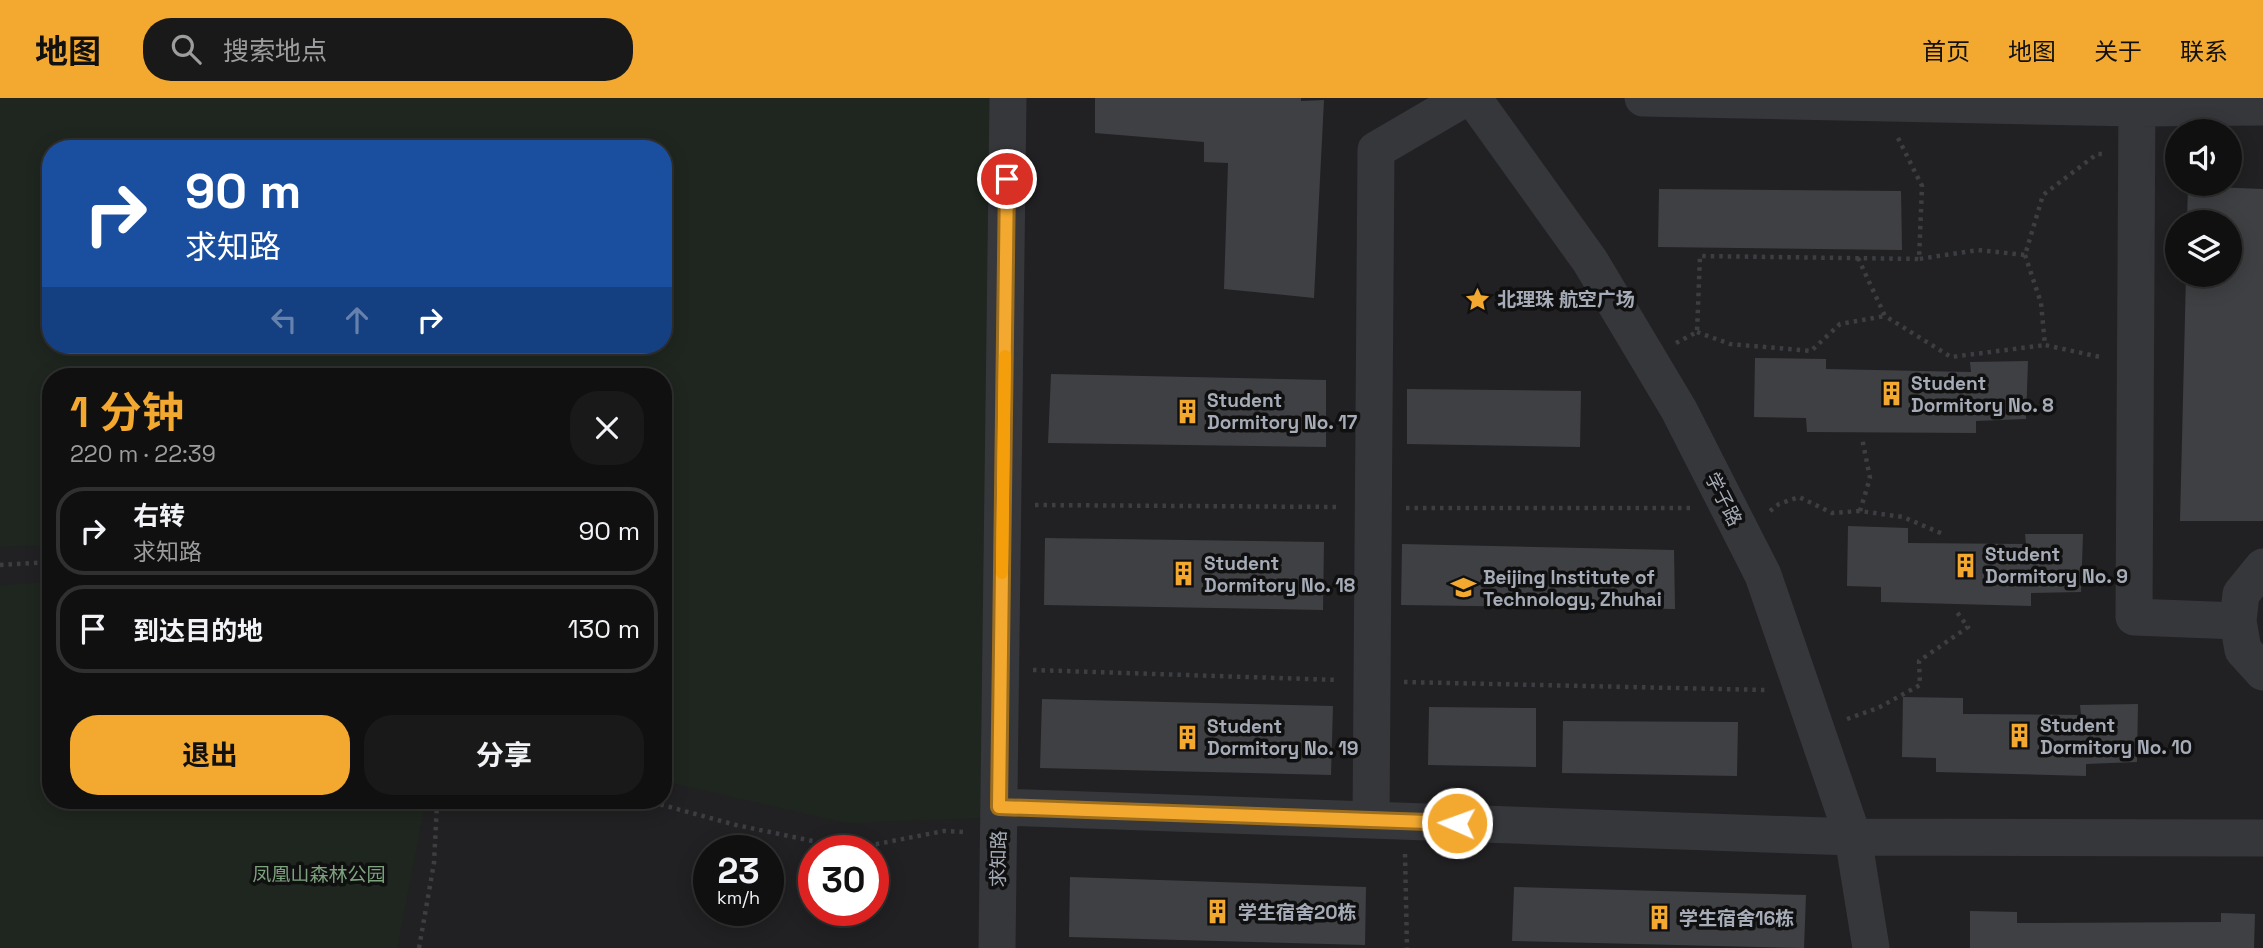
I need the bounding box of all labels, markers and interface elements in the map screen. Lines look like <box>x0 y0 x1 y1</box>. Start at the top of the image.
search box <box>143 18 633 81</box>
icon: search <box>167 30 205 68</box>
text: 地图 <box>35 31 101 73</box>
text: 搜索地点 <box>223 34 327 68</box>
text: 首页 <box>1922 36 1970 67</box>
text: 地图 <box>2008 36 2056 67</box>
text: 关于 <box>2094 36 2142 67</box>
text: 联系 <box>2180 36 2228 67</box>
map controls <box>2165 119 2242 287</box>
button: sound <box>2165 119 2242 196</box>
pin <box>977 149 1037 209</box>
text: 90 m <box>185 160 301 222</box>
icon: arrive <box>988 160 1026 198</box>
icon: right <box>70 168 161 259</box>
button: layers <box>2165 210 2242 287</box>
text: 求知路 <box>185 227 281 267</box>
place icon: 北理珠 航空广场 <box>1463 285 1491 313</box>
place label: 北理珠 航空广场 <box>1497 287 1635 312</box>
icon: left <box>265 301 303 339</box>
icon: ahead <box>338 301 376 339</box>
icon: right <box>411 301 449 339</box>
place label: Student Dormitory No. 8 <box>1911 371 2054 418</box>
building icon: Student Dormitory No. 8 <box>1877 380 1905 408</box>
text: 1 分钟 <box>70 386 184 439</box>
place label: Student Dormitory No. 17 <box>1207 388 1358 435</box>
button: close <box>570 391 644 465</box>
building icon: Student Dormitory No. 17 <box>1173 397 1201 425</box>
text: 220 m · 22:39 <box>70 439 216 469</box>
street label: 学子路 <box>1699 468 1748 530</box>
text: 右转 <box>133 499 185 533</box>
icon: right <box>74 512 112 550</box>
text: 90 m <box>578 514 640 548</box>
text: 求知路 <box>133 537 202 567</box>
place label: Student Dormitory No. 9 <box>1985 542 2128 589</box>
place label: Student Dormitory No. 18 <box>1204 551 1355 598</box>
building icon: Student Dormitory No. 9 <box>1951 551 1979 579</box>
building icon: Student Dormitory No. 18 <box>1170 560 1198 588</box>
place label: Beijing Institute of Technology, Zhuhai <box>1483 565 1662 612</box>
school or university icon: Beijing Institute of Technology, Zhuhai <box>1449 574 1477 602</box>
icon: arrive <box>74 610 112 648</box>
text: 130 m <box>568 612 640 646</box>
text: 到达目的地 <box>133 614 263 648</box>
place label: Student Dormitory No. 10 <box>2040 713 2192 760</box>
place label: Student Dormitory No. 19 <box>1207 714 1359 761</box>
button: 退出 <box>70 715 350 795</box>
button: 分享 <box>364 715 644 795</box>
building icon: Student Dormitory No. 10 <box>2006 722 2034 750</box>
building icon: Student Dormitory No. 19 <box>1173 723 1201 751</box>
position arrow <box>1420 786 1494 860</box>
street label: 求知路 <box>986 830 1011 888</box>
speed limit sign: 30 <box>798 835 889 926</box>
text: 23 <box>717 849 760 893</box>
park label: 凤凰山森林公园 <box>252 862 386 887</box>
text: km/h <box>717 886 760 909</box>
building icon: 学生宿舍20栋 <box>1204 898 1232 926</box>
place label: 学生宿舍20栋 <box>1238 900 1357 925</box>
building icon: 学生宿舍16栋 <box>1645 904 1673 932</box>
place label: 学生宿舍16栋 <box>1679 906 1794 931</box>

